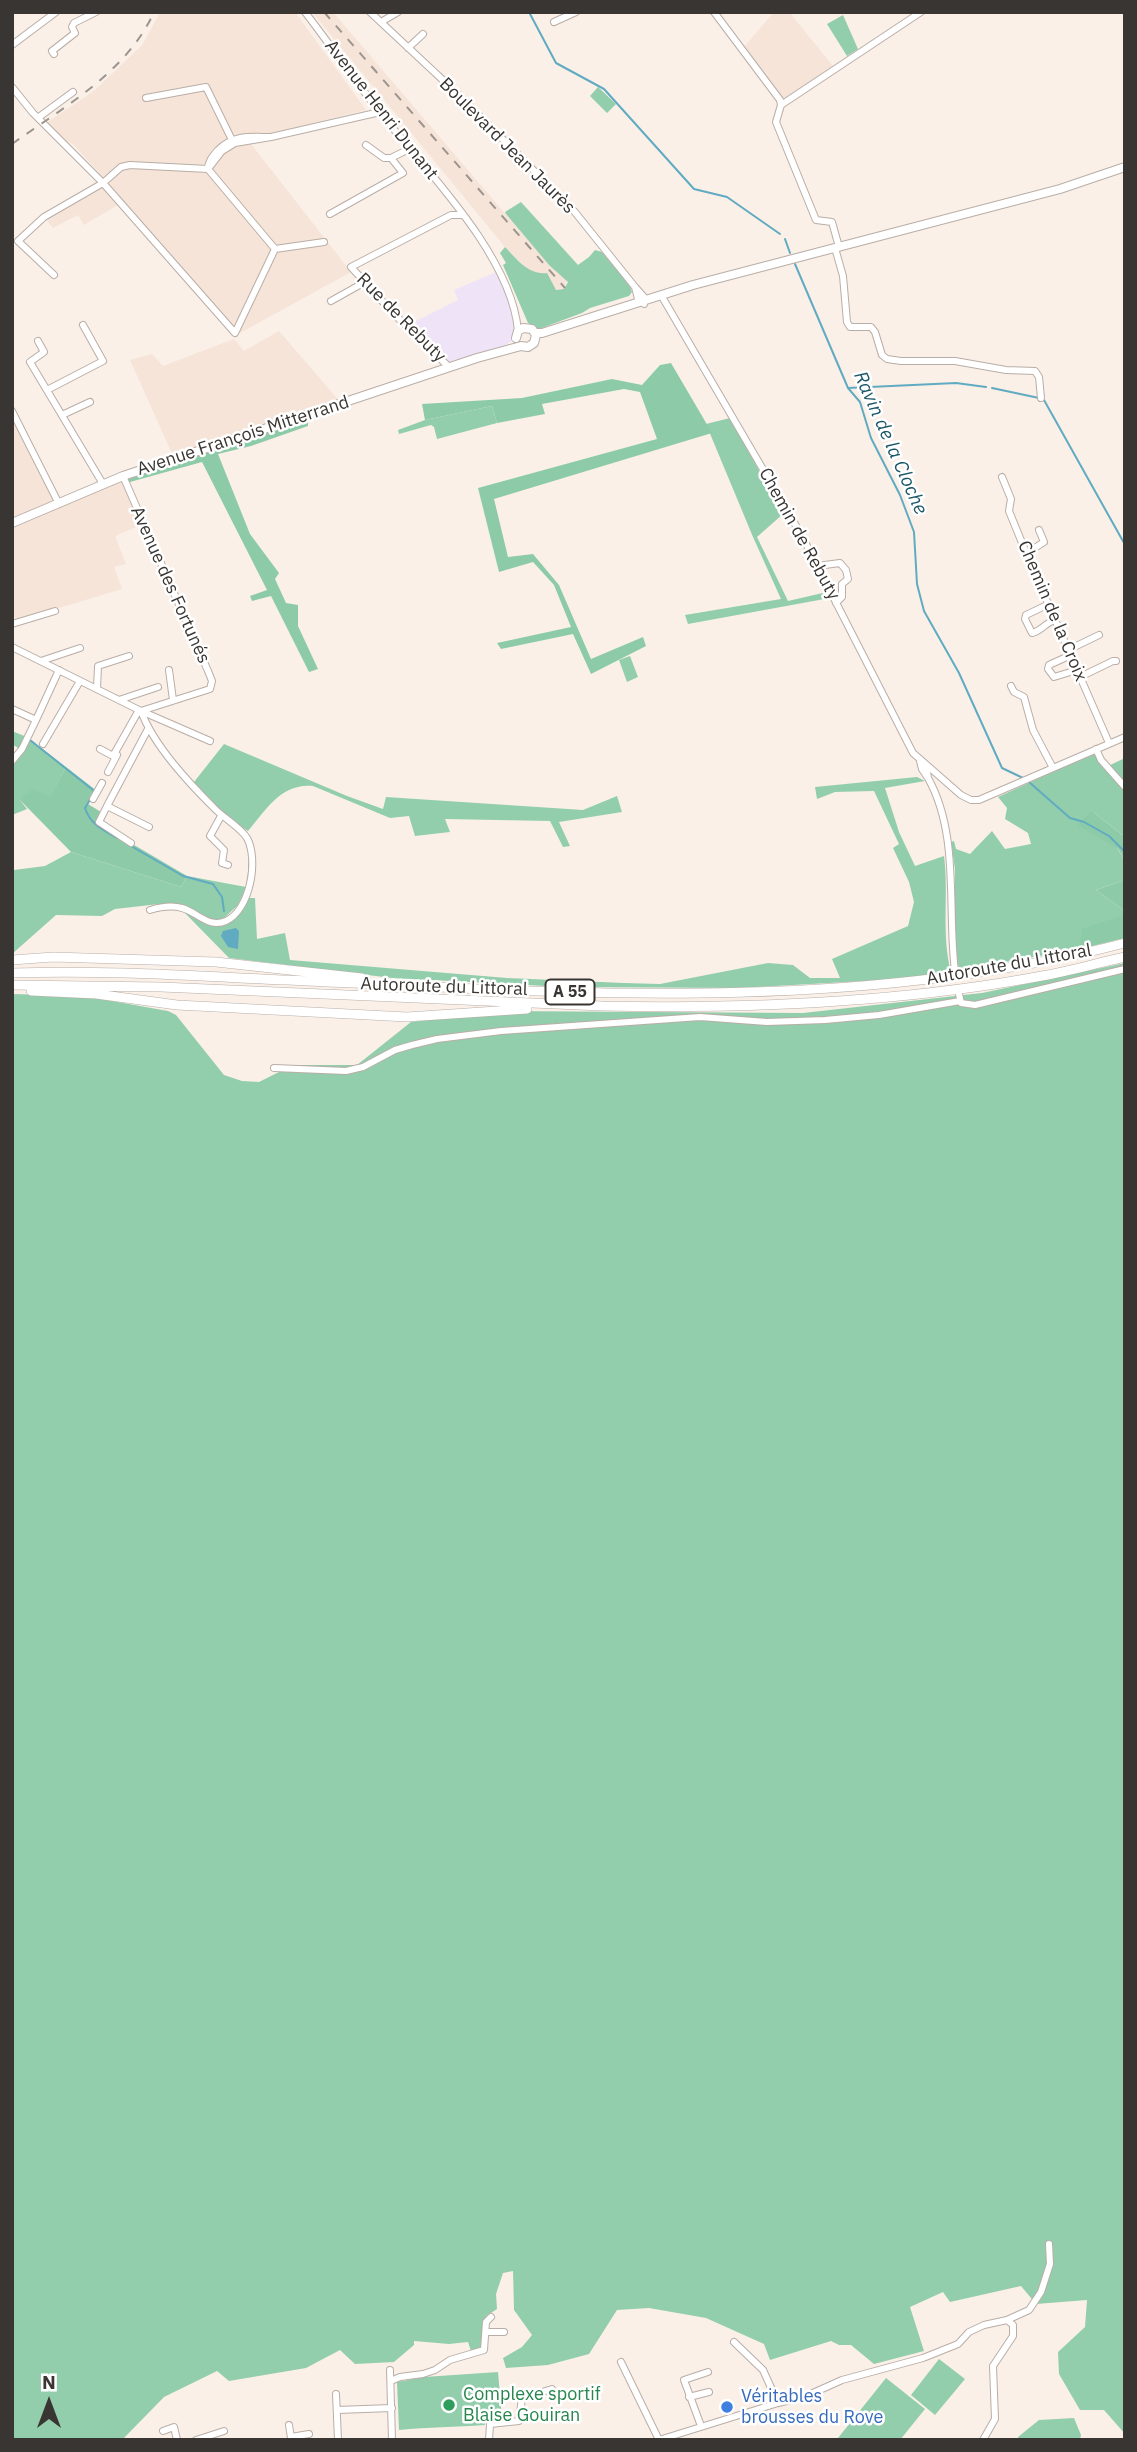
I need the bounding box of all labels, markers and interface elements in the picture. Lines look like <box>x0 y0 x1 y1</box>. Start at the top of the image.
street label: Avenue Henri Dunant <box>320 36 442 184</box>
street label: Boulevard Jean Jaurès <box>434 73 580 219</box>
street label: Rue de Rebuty <box>352 269 450 367</box>
water label: Ravin de la Cloche <box>848 368 932 518</box>
street label: Avenue François Mitterrand <box>134 391 352 481</box>
street label: Chemin de Rebuty <box>754 464 844 604</box>
street label: Avenue des Fortunés <box>126 503 214 667</box>
street label: Chemin de la Croix <box>1013 537 1091 685</box>
street label: Autoroute du Littoral <box>925 940 1093 990</box>
street label: Autoroute du Littoral <box>360 973 528 1001</box>
road number: A 55 <box>546 980 594 1004</box>
north arrow <box>14 2368 84 2438</box>
text: N <box>42 2370 56 2394</box>
place label: Complexe sportif Blaise Gouiran <box>463 2384 601 2426</box>
place label: Véritables brousses du Rove <box>741 2386 883 2428</box>
marker: Complexe sportif Blaise Gouiran <box>441 2397 457 2413</box>
marker: Véritables brousses du Rove <box>719 2399 735 2415</box>

